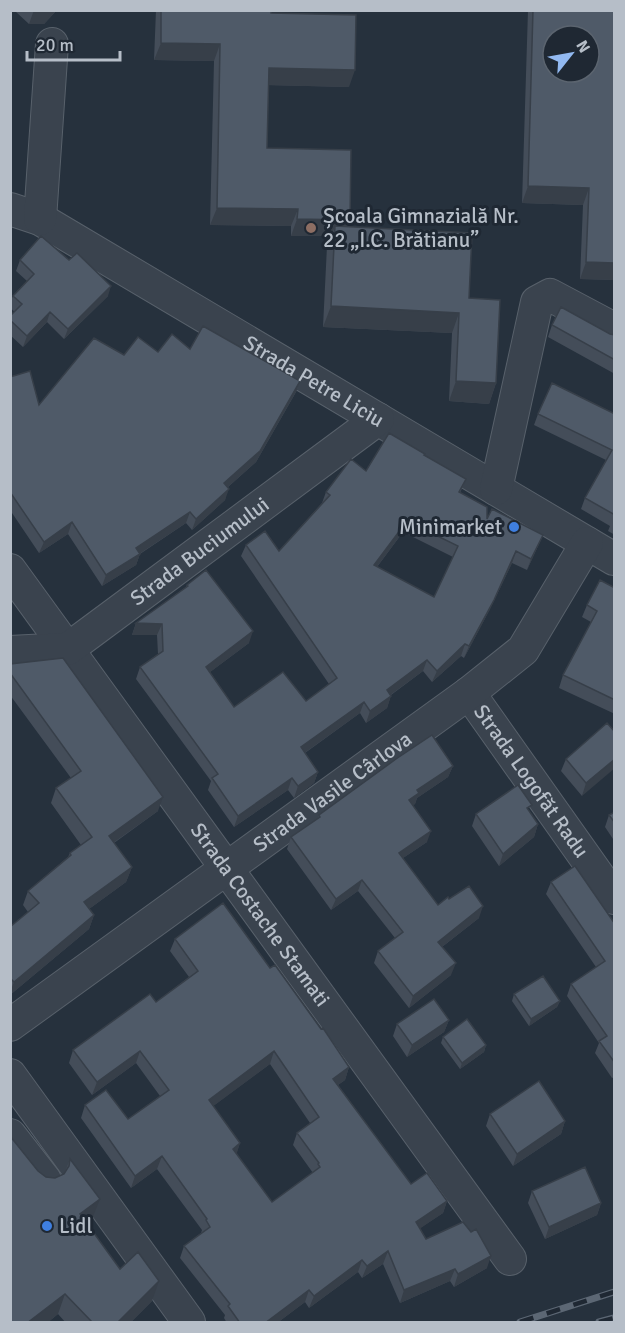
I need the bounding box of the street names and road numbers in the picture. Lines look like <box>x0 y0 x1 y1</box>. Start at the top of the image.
street label: Strada Petre Liciu <box>239 330 389 433</box>
street label: Strada Buciumului <box>125 491 274 611</box>
street label: Strada Logofăt Radu <box>468 699 595 863</box>
street label: Strada Vasile Cârlova <box>248 726 417 858</box>
street label: Strada Costache Stamati <box>185 818 336 1012</box>

